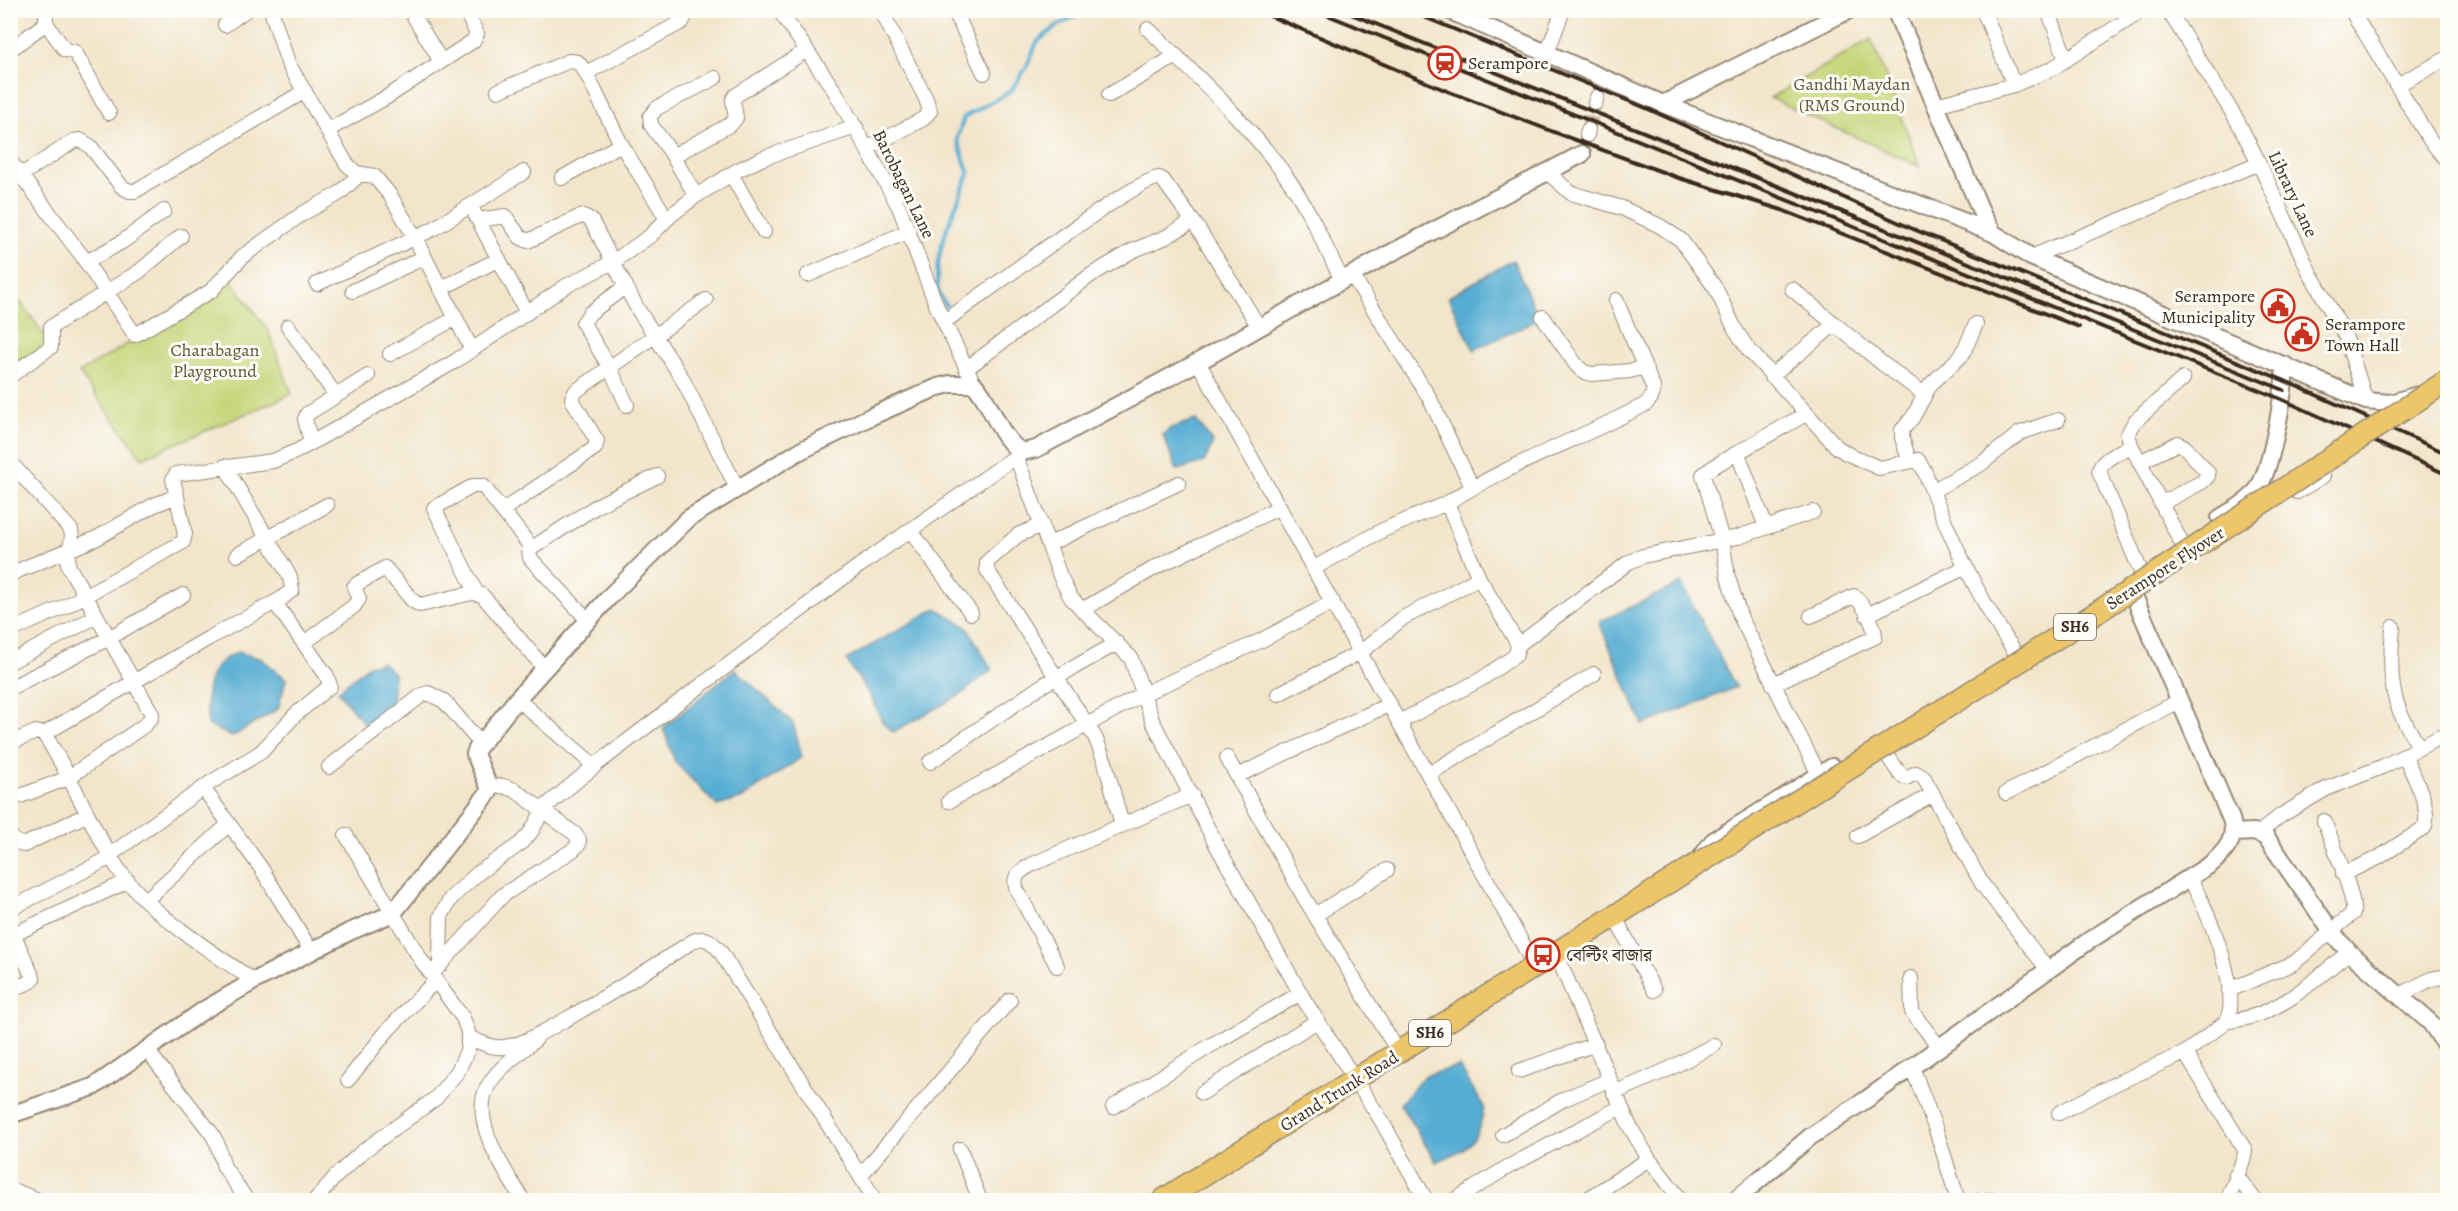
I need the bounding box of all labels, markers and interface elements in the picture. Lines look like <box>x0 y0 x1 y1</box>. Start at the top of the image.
station icon: Serampore <box>1427 45 1463 81</box>
place label: Serampore <box>1468 51 1549 75</box>
park label: Gandhi Maydan (RMS Ground) <box>1794 72 1911 117</box>
street label: Barobagan Lane <box>867 126 941 242</box>
street label: Library Lane <box>2263 147 2323 241</box>
place label: Serampore Municipality <box>2161 284 2256 329</box>
public building icon: Serampore Municipality <box>2260 288 2296 324</box>
place label: Serampore Town Hall <box>2325 312 2406 357</box>
public building icon: Serampore Town Hall <box>2284 316 2320 352</box>
park label: Charabagan Playground <box>171 338 260 383</box>
street label: Serampore Flyover <box>2101 521 2229 615</box>
road number: SH6 <box>2054 614 2096 640</box>
bus stop icon: বেল্টিং বাজার <box>1525 937 1561 973</box>
place label: বেল্টিং বাজার <box>1566 943 1653 967</box>
road number: SH6 <box>1409 1020 1451 1046</box>
street label: Grand Trunk Road <box>1275 1045 1403 1137</box>

